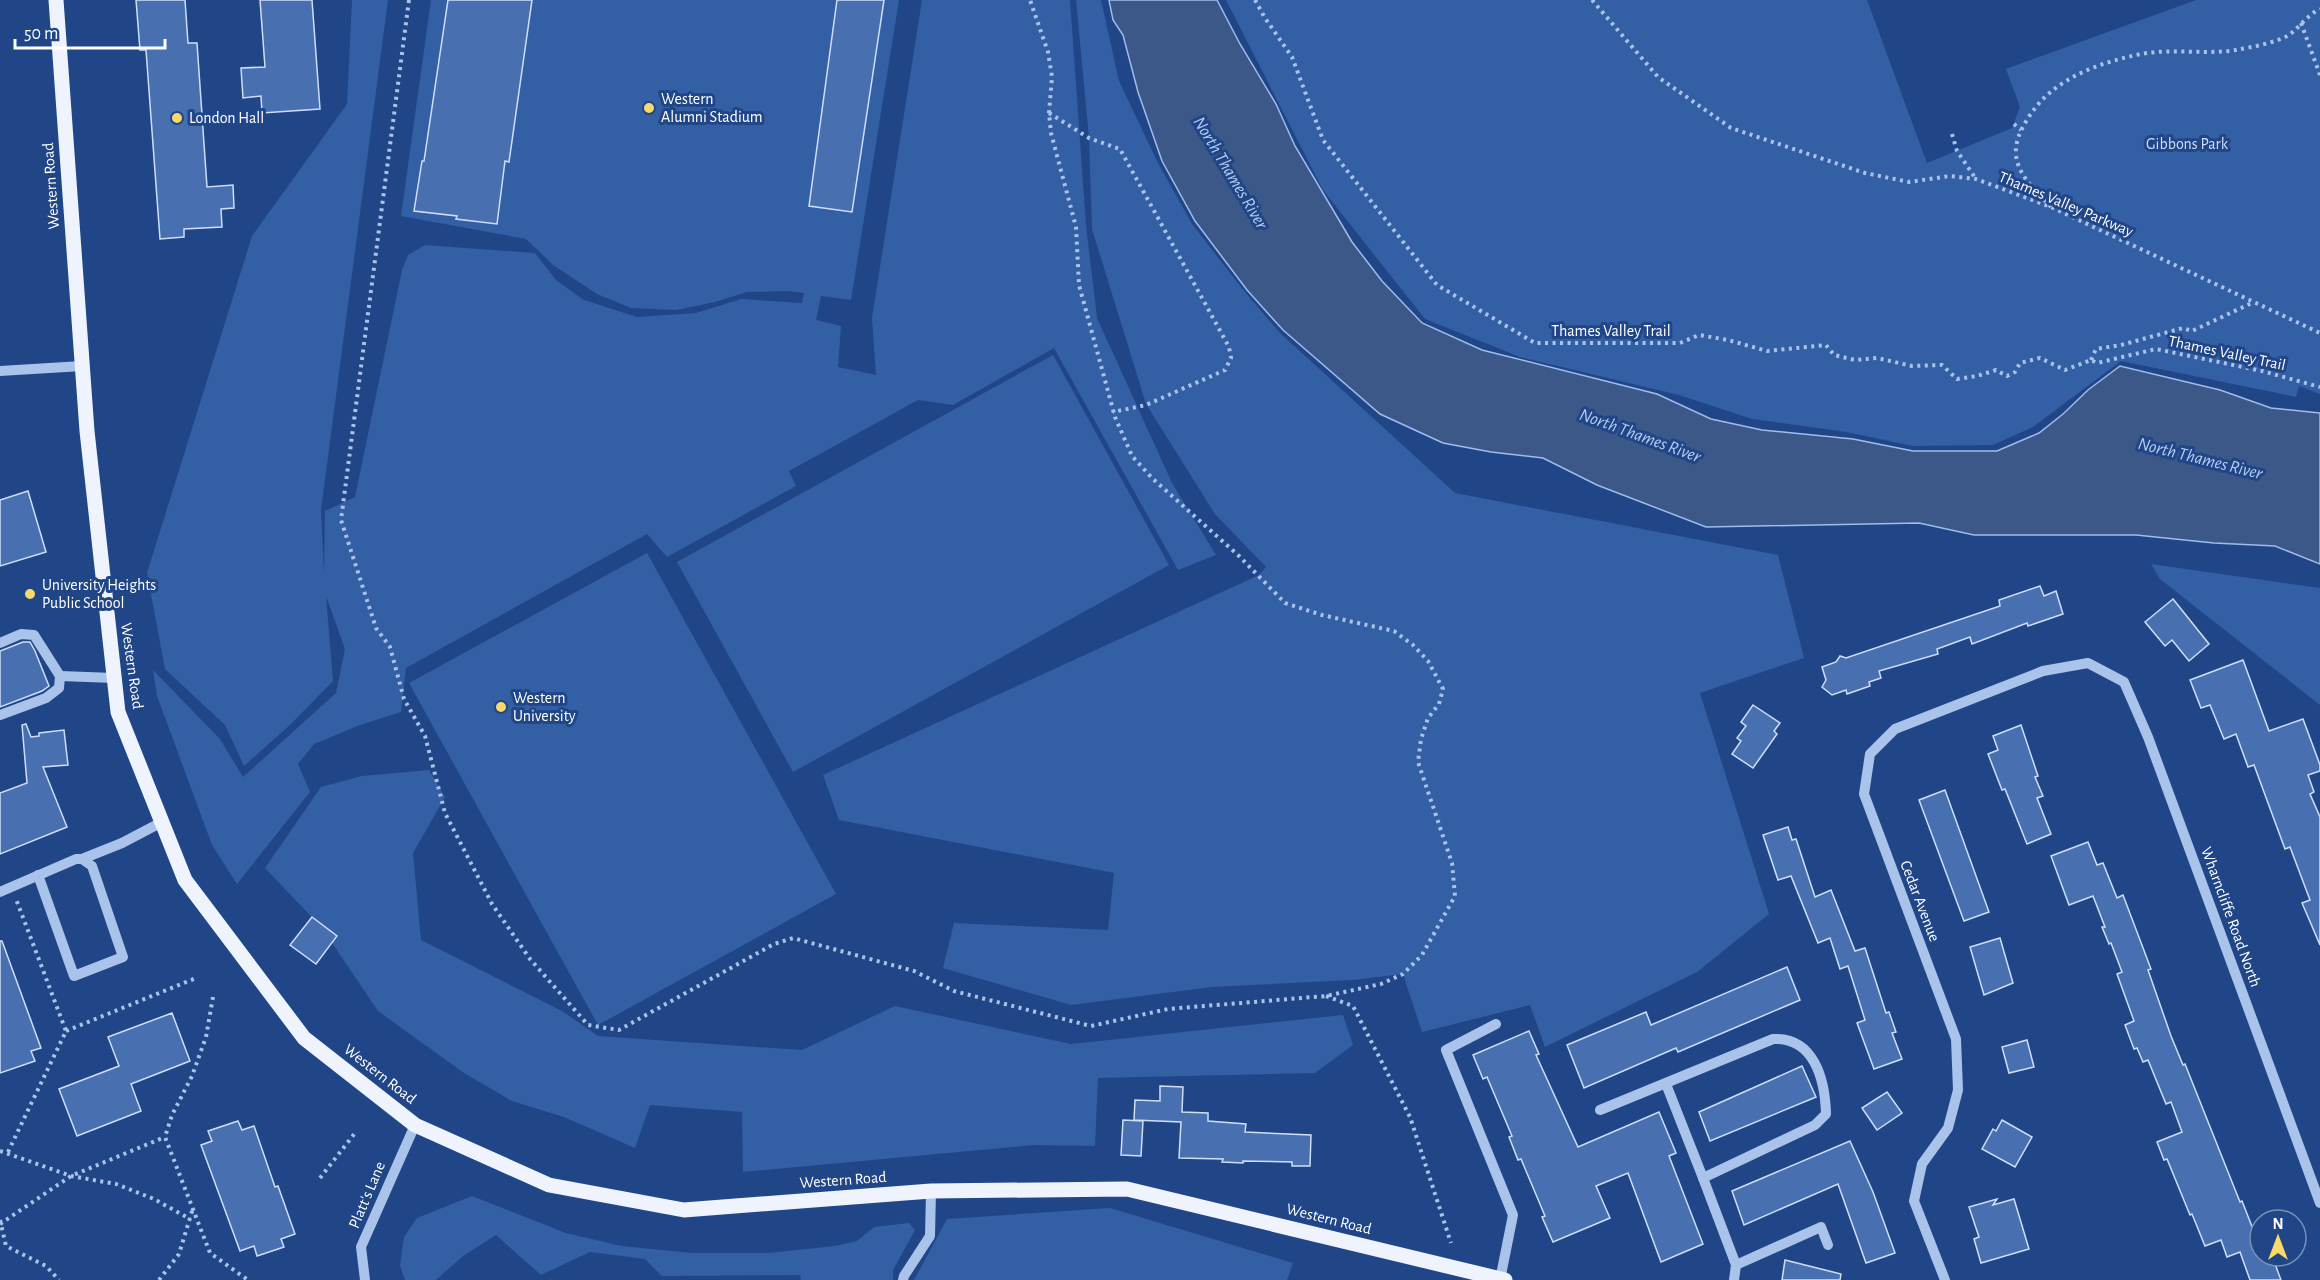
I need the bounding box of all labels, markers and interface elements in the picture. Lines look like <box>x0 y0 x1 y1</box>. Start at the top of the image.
scale bar <box>15 12 165 50</box>
text: 50 m <box>24 25 58 43</box>
place label: Western Alumni Stadium <box>661 91 763 125</box>
marker: Western Alumni Stadium <box>642 101 656 115</box>
place label: London Hall <box>189 110 264 126</box>
marker: London Hall <box>170 111 184 125</box>
water label: North Thames River <box>1189 114 1271 233</box>
park label: Gibbons Park <box>2146 136 2229 152</box>
street label: Western Road <box>40 142 62 230</box>
street label: Thames Valley Parkway <box>1996 168 2136 241</box>
street label: Thames Valley Trail <box>1551 323 1671 340</box>
street label: Thames Valley Trail <box>2167 333 2287 374</box>
water label: North Thames River <box>1577 406 1704 467</box>
water label: North Thames River <box>2136 435 2265 483</box>
place label: University Heights Public School <box>42 577 156 611</box>
marker: University Heights Public School <box>23 587 37 601</box>
street label: Western Road <box>118 622 146 710</box>
place label: Western University <box>513 690 576 725</box>
marker: Western University <box>494 700 508 714</box>
street label: Wharncliffe Road North <box>2198 845 2264 989</box>
street label: Cedar Avenue <box>1897 858 1943 944</box>
street label: Western Road <box>341 1041 419 1107</box>
street label: Platt's Lane <box>346 1159 388 1231</box>
street label: Western Road <box>799 1169 887 1191</box>
street label: Western Road <box>1285 1201 1373 1237</box>
north arrow <box>2248 1208 2308 1268</box>
text: N <box>2272 1216 2284 1232</box>

